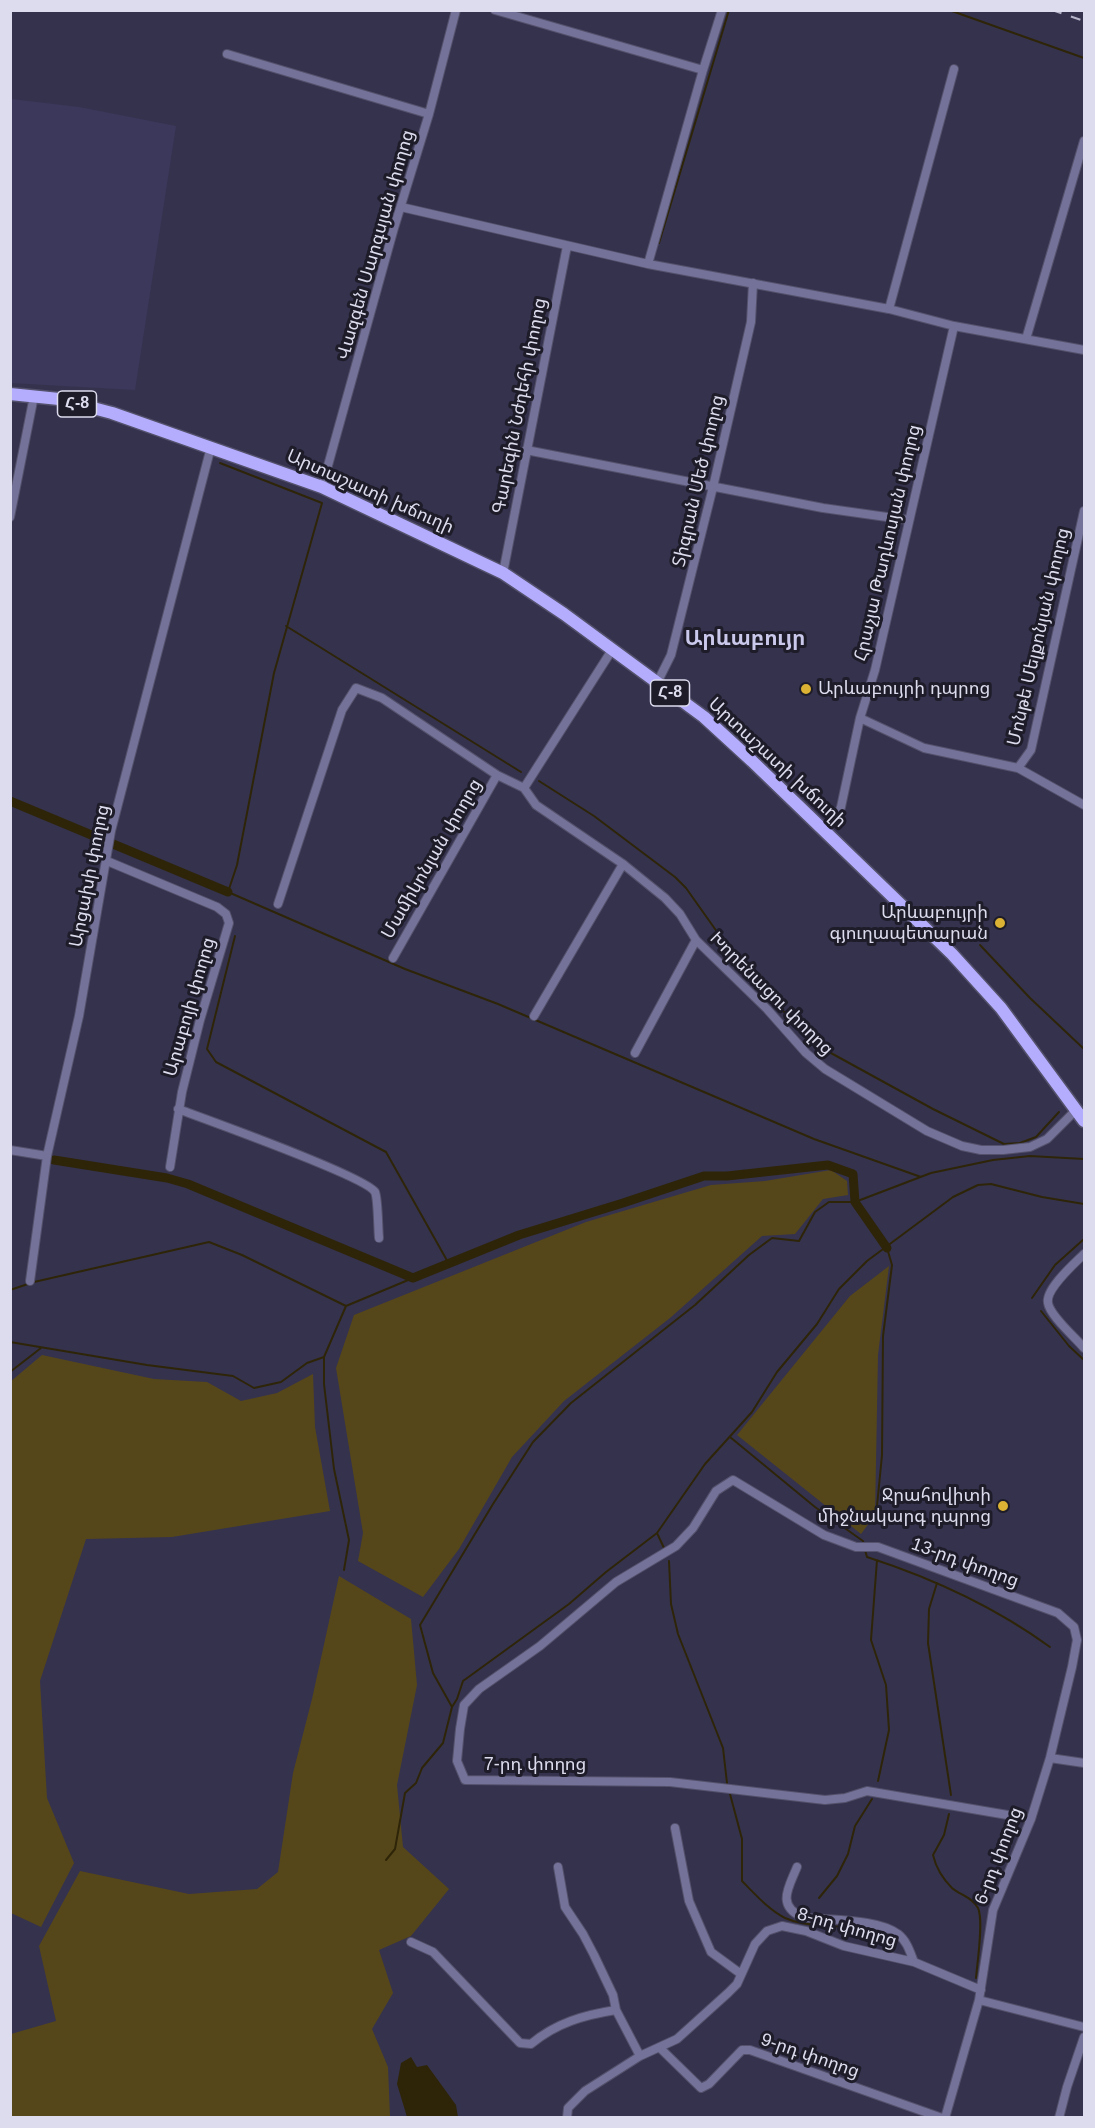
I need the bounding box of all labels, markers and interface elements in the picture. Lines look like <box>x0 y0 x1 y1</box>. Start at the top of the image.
street label: Վազգեն Սարգսյան փողոց <box>333 127 419 363</box>
street label: Գարեգին Նժդեհի փողոց <box>488 296 552 516</box>
road number: Հ-8 <box>58 391 97 417</box>
street label: Տիգրան Մեծ փողոց <box>669 393 729 569</box>
street label: Հրաչյա Թադևոսյան փողոց <box>850 423 926 663</box>
street label: Արտաշատի խճուղի <box>283 445 457 539</box>
street label: Մոնթե Մելքոնյան փողոց <box>1003 526 1075 748</box>
district label: Արևաբույր <box>684 626 806 652</box>
place label: Արևաբույրի դպրոց <box>818 678 990 700</box>
road number: Հ-8 <box>650 680 690 706</box>
marker: Արևաբույրի դպրոց <box>799 682 813 696</box>
street label: Արտաշատի խճուղի <box>704 693 850 833</box>
street label: Մամիկոնյան փողոց <box>377 775 487 943</box>
street label: Արցախի փողոց <box>66 803 114 949</box>
place label: Արևաբույրի գյուղապետարան <box>829 902 988 944</box>
marker: Արևաբույրի գյուղապետարան <box>993 916 1007 930</box>
street label: Խորենացու փողոց <box>705 928 837 1060</box>
street label: Արաբոյի փողոց <box>160 935 220 1079</box>
place label: Ջրահովիտի միջնակարգ դպրոց <box>818 1485 991 1528</box>
marker: Ջրահովիտի միջնակարգ դպրոց <box>996 1499 1010 1513</box>
street label: 13-րդ փողոց <box>908 1534 1022 1592</box>
street label: 7-րդ փողոց <box>484 1754 586 1776</box>
street label: 6-րդ փողոց <box>971 1804 1027 1908</box>
street label: 8-րդ փողոց <box>795 1903 899 1953</box>
street label: 9-րդ փողոց <box>758 2029 862 2083</box>

